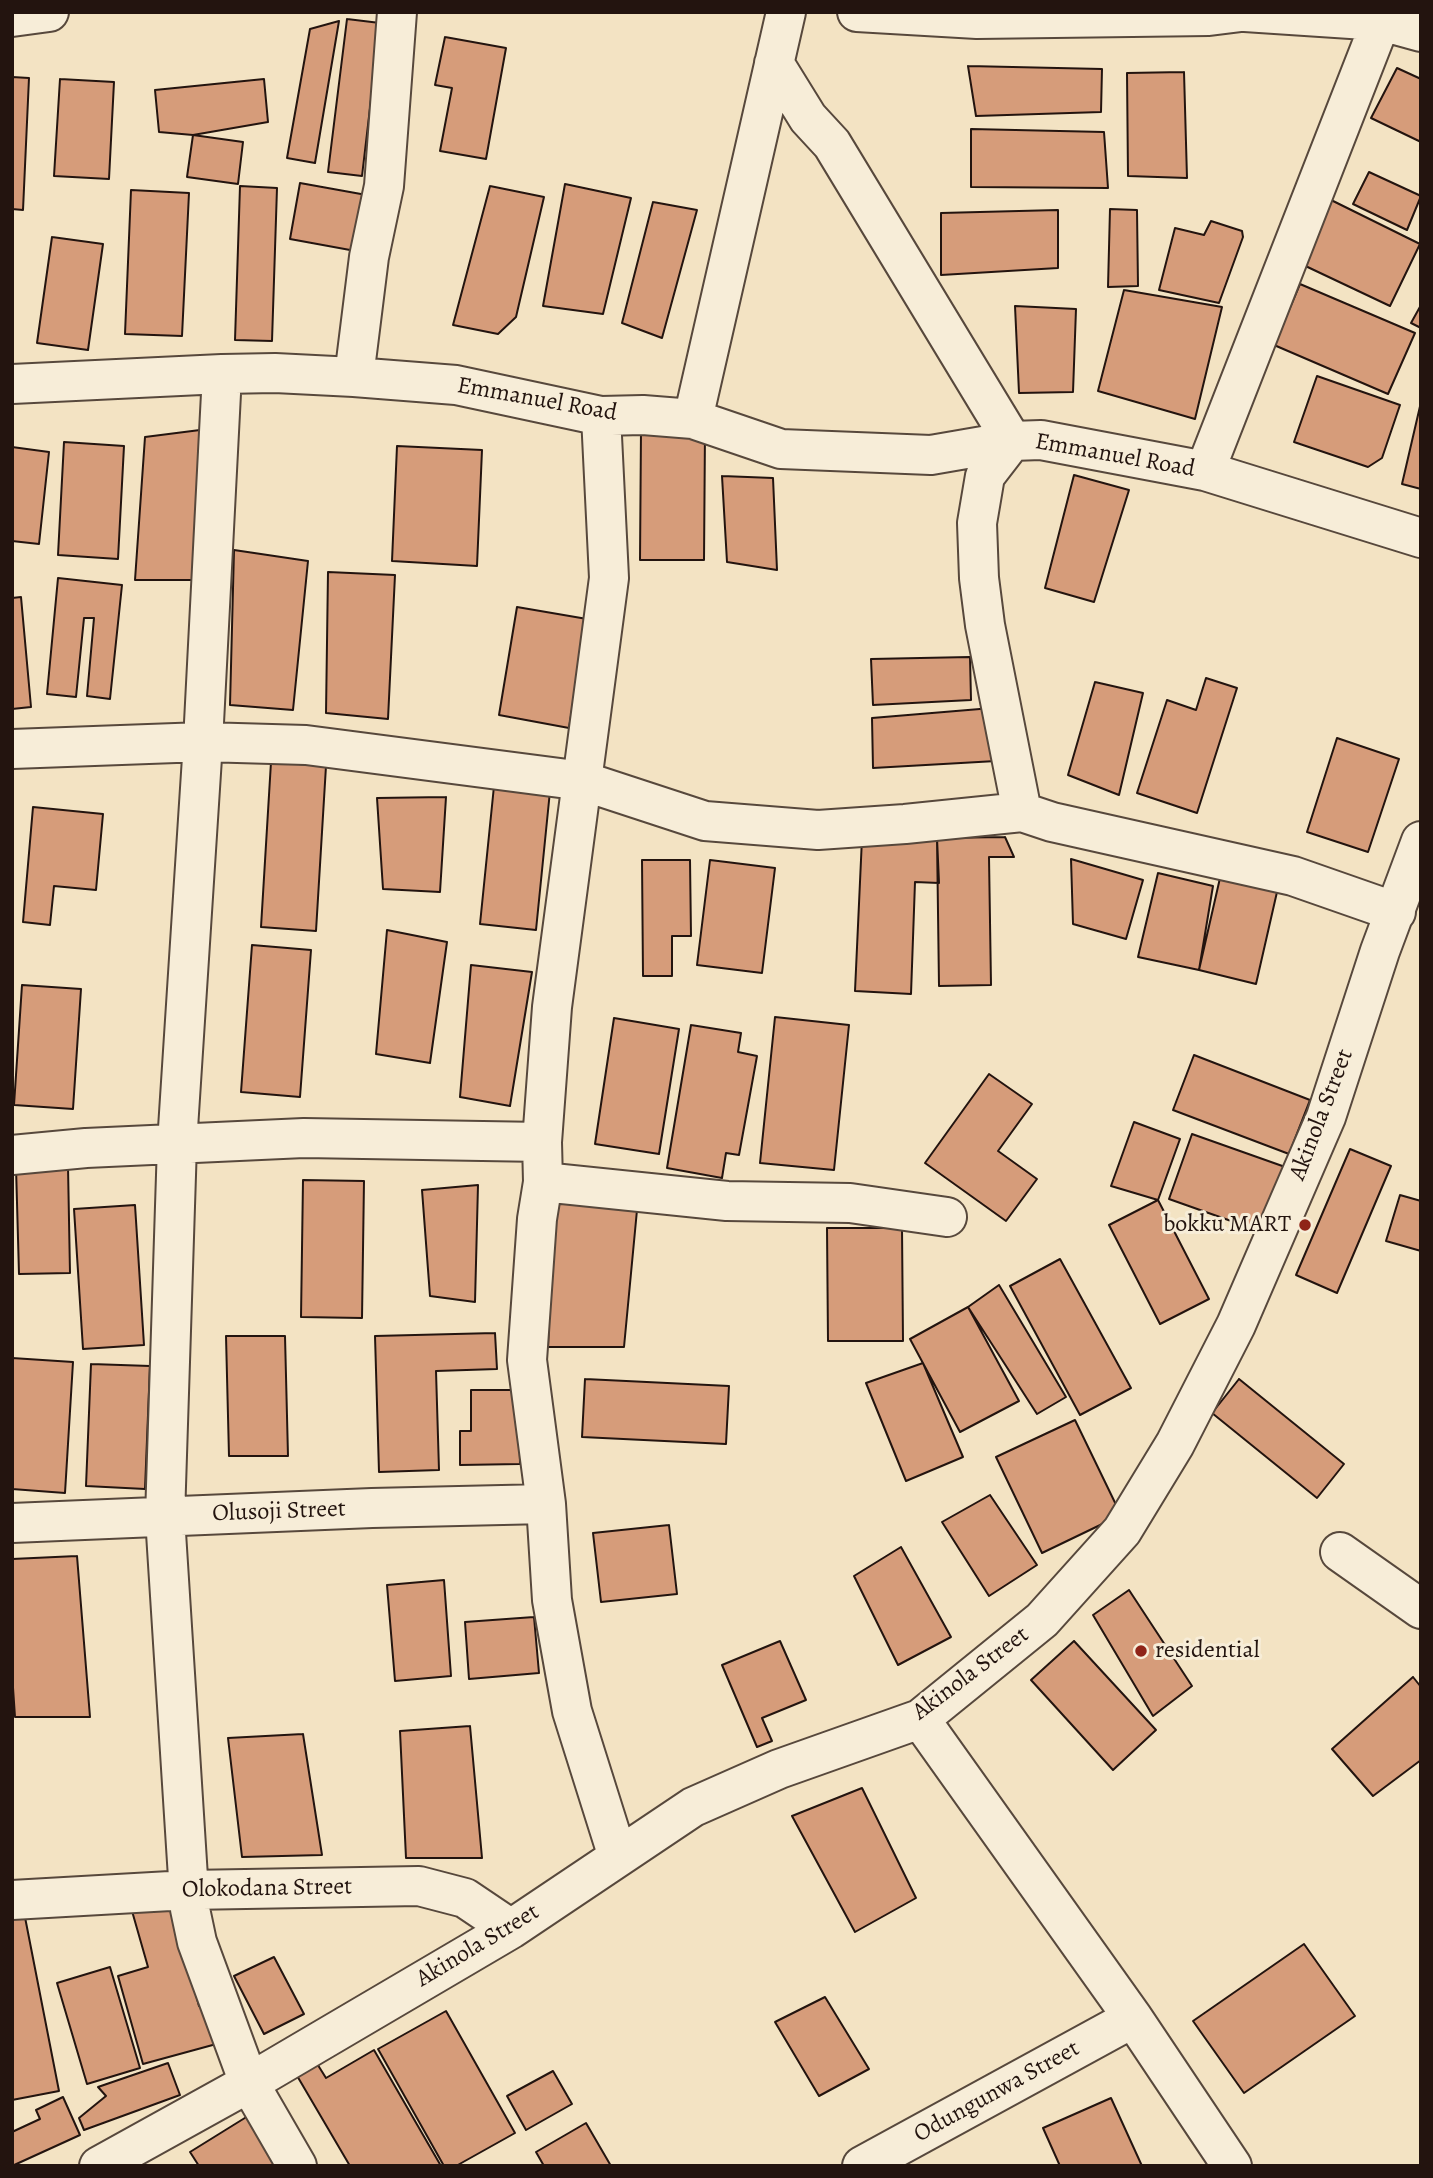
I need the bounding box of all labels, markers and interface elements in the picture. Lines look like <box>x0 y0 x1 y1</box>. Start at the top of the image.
street label: Emmanuel Road <box>455 372 619 428</box>
street label: Emmanuel Road <box>1033 428 1197 484</box>
street label: Akinola Street <box>1284 1045 1360 1185</box>
place label: bokku MART <box>1163 1211 1291 1239</box>
marker: bokku MART <box>1297 1217 1313 1233</box>
street label: Olusoji Street <box>212 1495 346 1529</box>
street label: Akinola Street <box>907 1621 1035 1727</box>
place label: residential <box>1155 1637 1260 1665</box>
marker: residential <box>1133 1643 1149 1659</box>
street label: Olokodana Street <box>182 1873 352 1905</box>
street label: Akinola Street <box>411 1898 545 1994</box>
street label: Odungunwa Street <box>909 2035 1085 2149</box>

